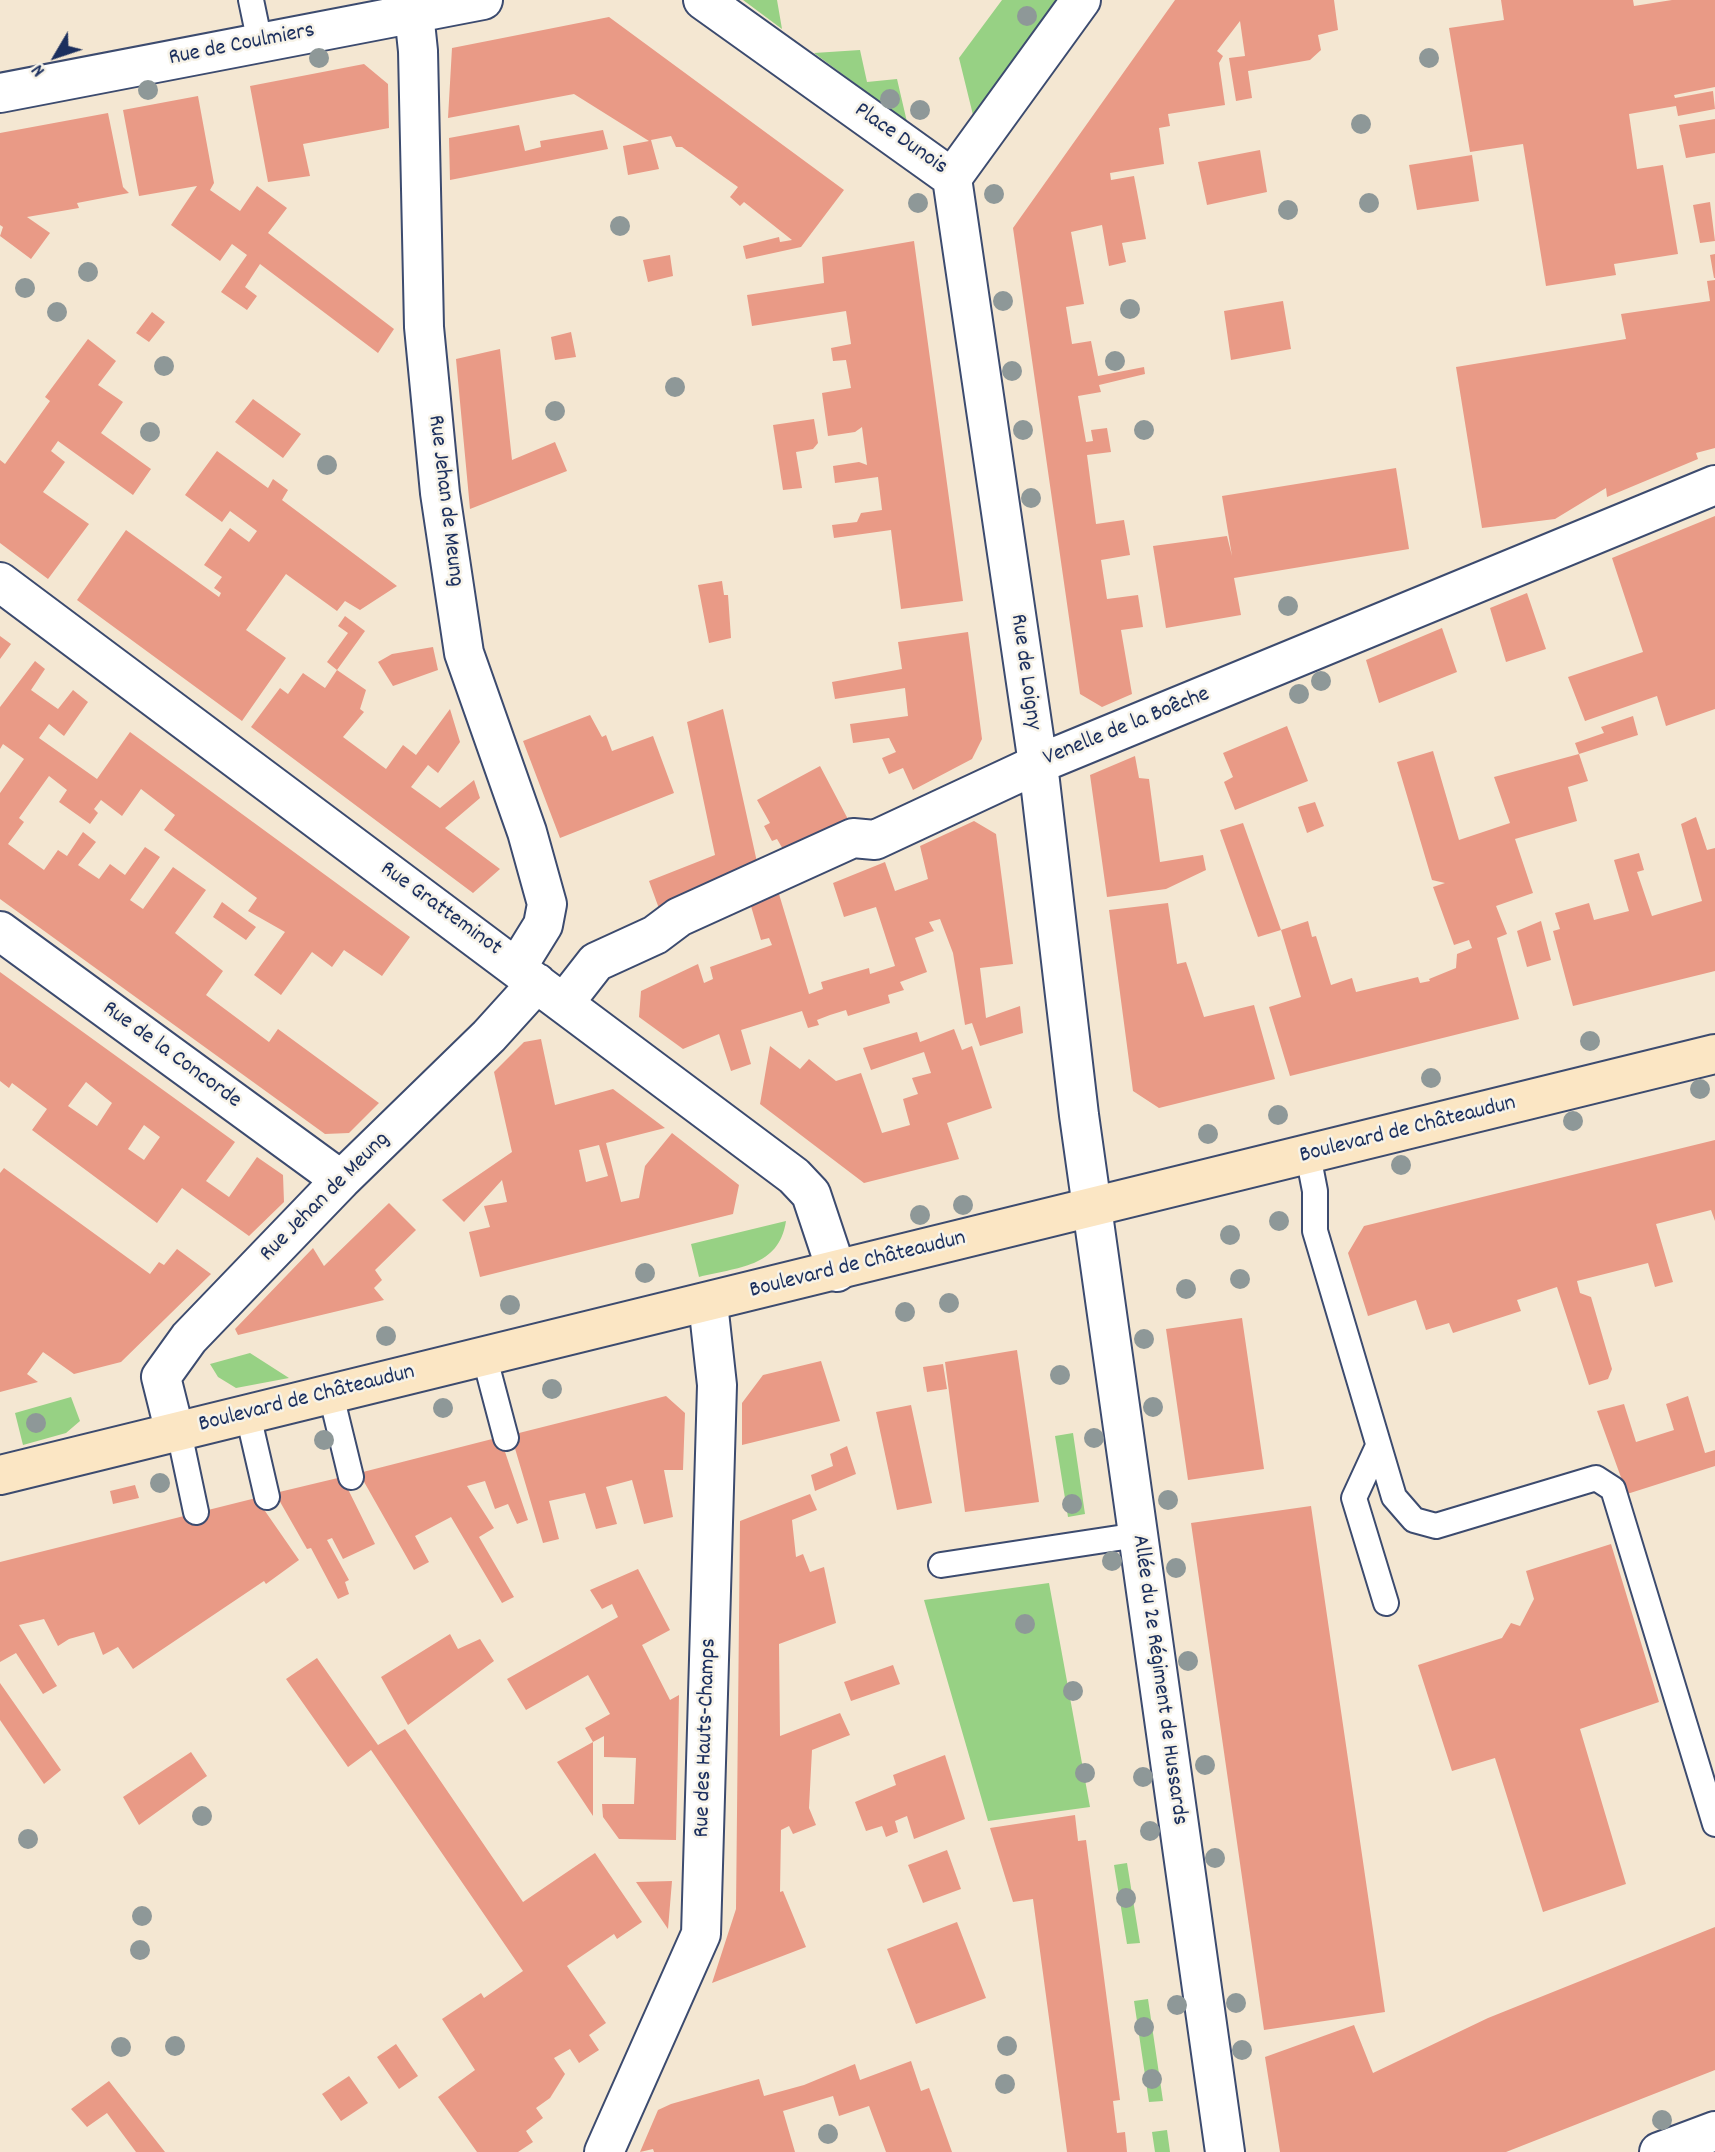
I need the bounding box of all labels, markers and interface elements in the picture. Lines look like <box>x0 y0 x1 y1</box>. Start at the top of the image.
street label: Rue de Coulmiers <box>167 18 317 74</box>
north arrow <box>21 21 91 91</box>
text: N <box>26 57 53 82</box>
street label: Place Dunois <box>848 98 952 182</box>
street label: Rue Jehan de Meung <box>420 414 468 588</box>
street label: Rue de Loigny <box>1002 612 1046 732</box>
street label: Venelle de la Boêche <box>1040 682 1214 774</box>
street label: Rue Gratteminot <box>374 857 506 963</box>
street label: Rue de la Concorde <box>96 996 246 1116</box>
street label: Boulevard de Châteaudun <box>1297 1091 1519 1171</box>
street label: Rue Jehan de Meung <box>255 1127 397 1269</box>
street label: Boulevard de Châteaudun <box>747 1226 969 1306</box>
street label: Boulevard de Châteaudun <box>196 1360 418 1440</box>
street label: Allée du 2e Régiment de Hussards <box>1124 1533 1192 1827</box>
street label: Rue des Hauts-Champs <box>690 1638 724 1838</box>

